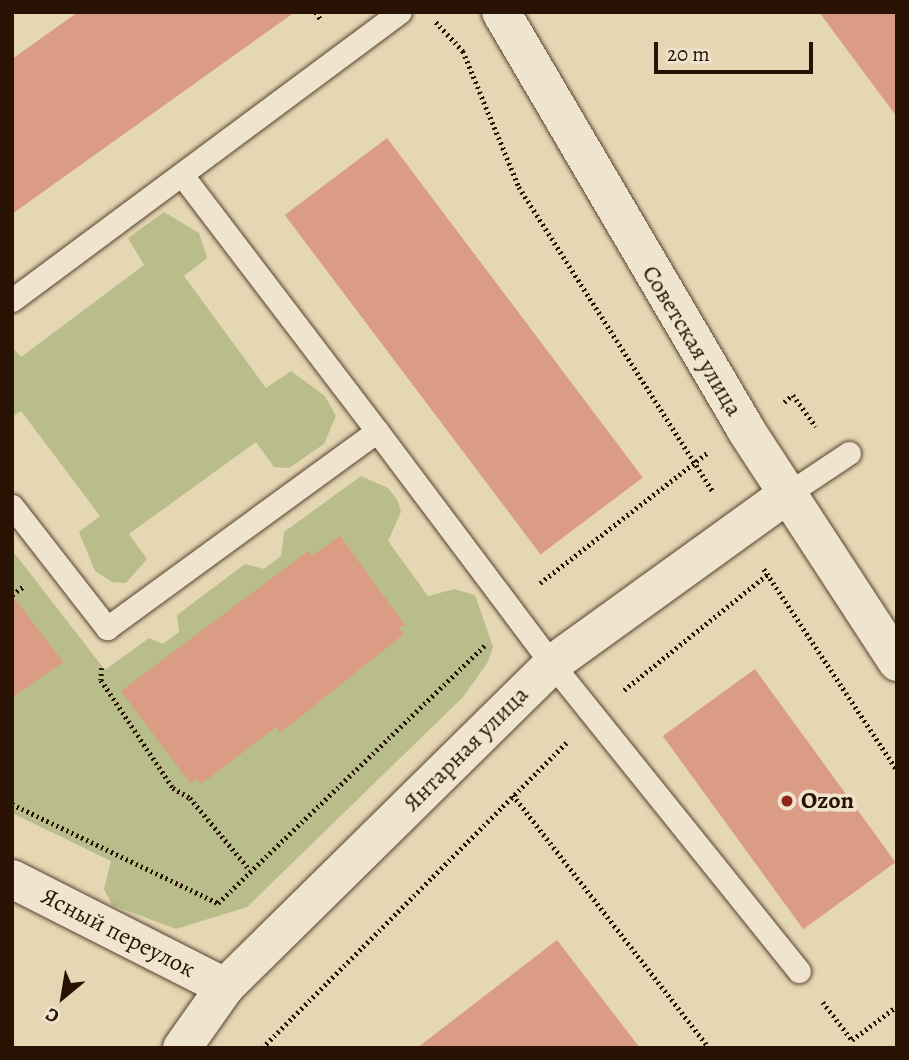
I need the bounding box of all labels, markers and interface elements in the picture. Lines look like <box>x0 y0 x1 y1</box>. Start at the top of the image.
scale bar <box>657 28 816 72</box>
text: 20 m <box>667 40 710 68</box>
street label: Советская улица <box>636 260 748 422</box>
street label: Янтарная улица <box>397 680 535 818</box>
place label: Ozon <box>801 787 854 815</box>
marker: Ozon <box>779 793 795 809</box>
street label: Ясный переулок <box>36 882 200 984</box>
north arrow <box>28 962 98 1032</box>
text: С <box>41 1001 64 1029</box>

